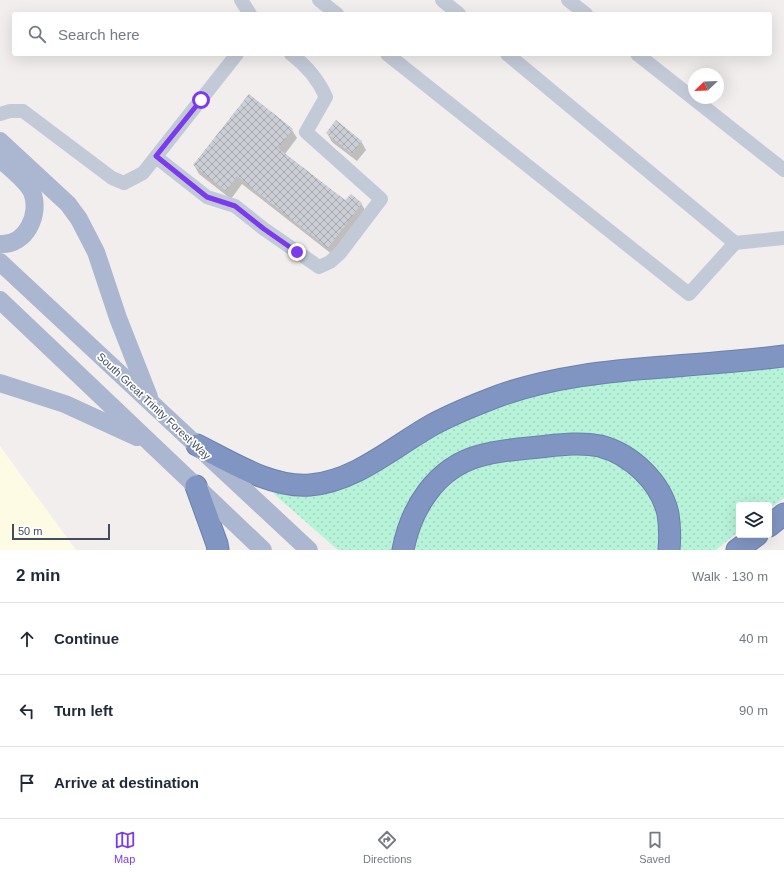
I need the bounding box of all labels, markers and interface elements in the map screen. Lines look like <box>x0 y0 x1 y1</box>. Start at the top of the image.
search box <box>12 12 772 56</box>
icon: search <box>26 23 48 45</box>
text: Search here <box>58 26 140 43</box>
north arrow <box>688 68 724 104</box>
route start <box>192 91 210 109</box>
route end <box>288 243 306 261</box>
street label: South Great Trinity Forest Way <box>95 350 214 462</box>
map controls <box>736 502 772 538</box>
button: layers <box>736 502 772 538</box>
scale bar <box>12 522 110 541</box>
text: 50 m <box>18 525 42 537</box>
text: 2 min <box>16 566 60 585</box>
text: Walk · 130 m <box>692 569 768 584</box>
icon: ahead <box>16 628 38 650</box>
text: Continue <box>54 630 119 647</box>
text: 40 m <box>739 631 768 646</box>
icon: left <box>16 700 38 722</box>
text: Turn left <box>54 702 113 719</box>
text: 90 m <box>739 703 768 718</box>
icon: arrive <box>16 772 38 794</box>
text: Arrive at destination <box>54 774 199 791</box>
tab: Map <box>114 829 136 865</box>
tab: Directions <box>363 829 412 865</box>
tab: Saved <box>639 829 670 865</box>

